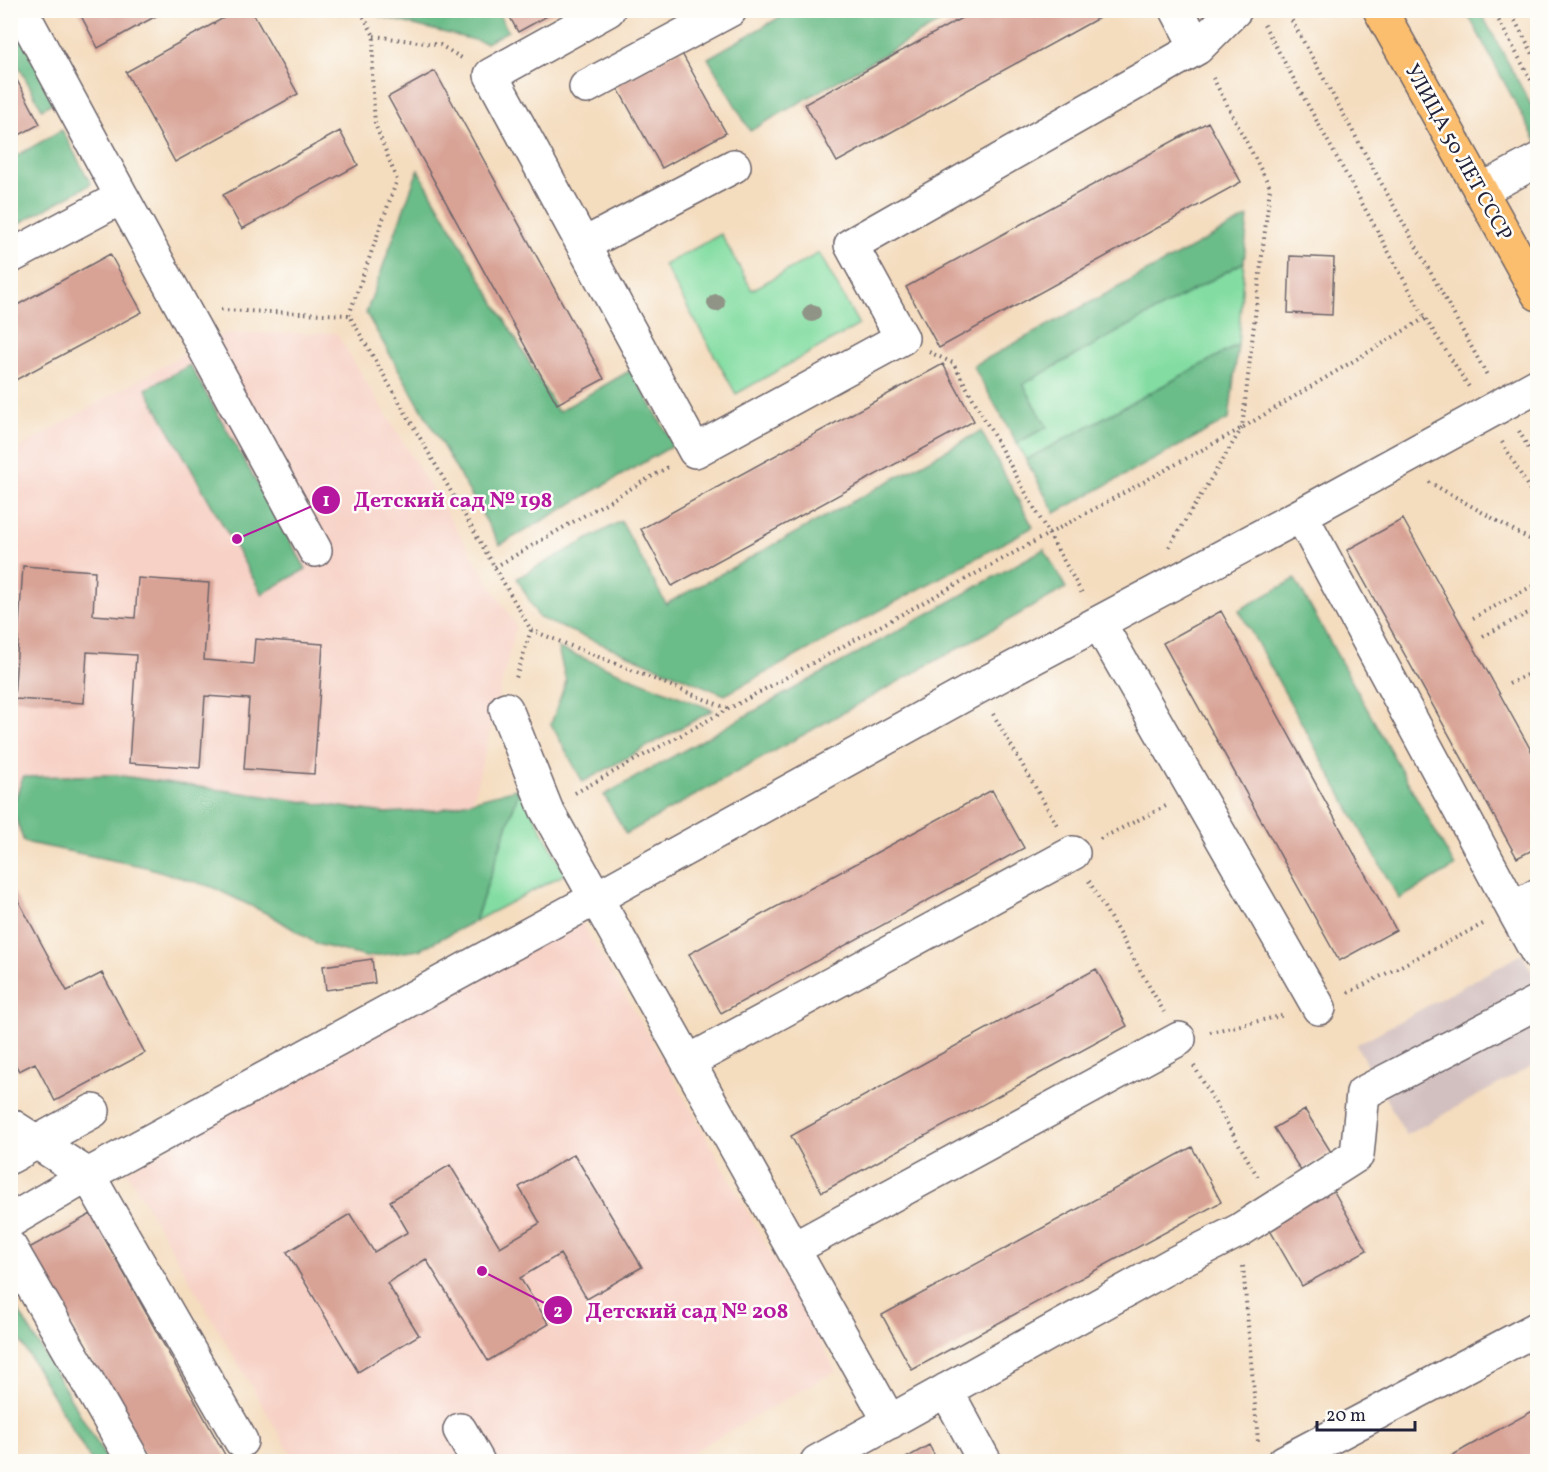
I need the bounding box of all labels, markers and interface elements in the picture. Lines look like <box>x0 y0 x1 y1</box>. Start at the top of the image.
street label: УЛИЦА 50 ЛЕТ СССР <box>1397 59 1518 246</box>
callout: Детский сад № 198 <box>311 480 564 520</box>
text: Детский сад № 198 <box>353 486 553 517</box>
text: 1 <box>322 489 330 514</box>
callout: Детский сад № 208 <box>543 1290 800 1330</box>
text: Детский сад № 208 <box>585 1297 789 1328</box>
text: 2 <box>553 1300 563 1325</box>
scale bar <box>1317 1394 1414 1432</box>
text: 20 m <box>1326 1404 1366 1429</box>

